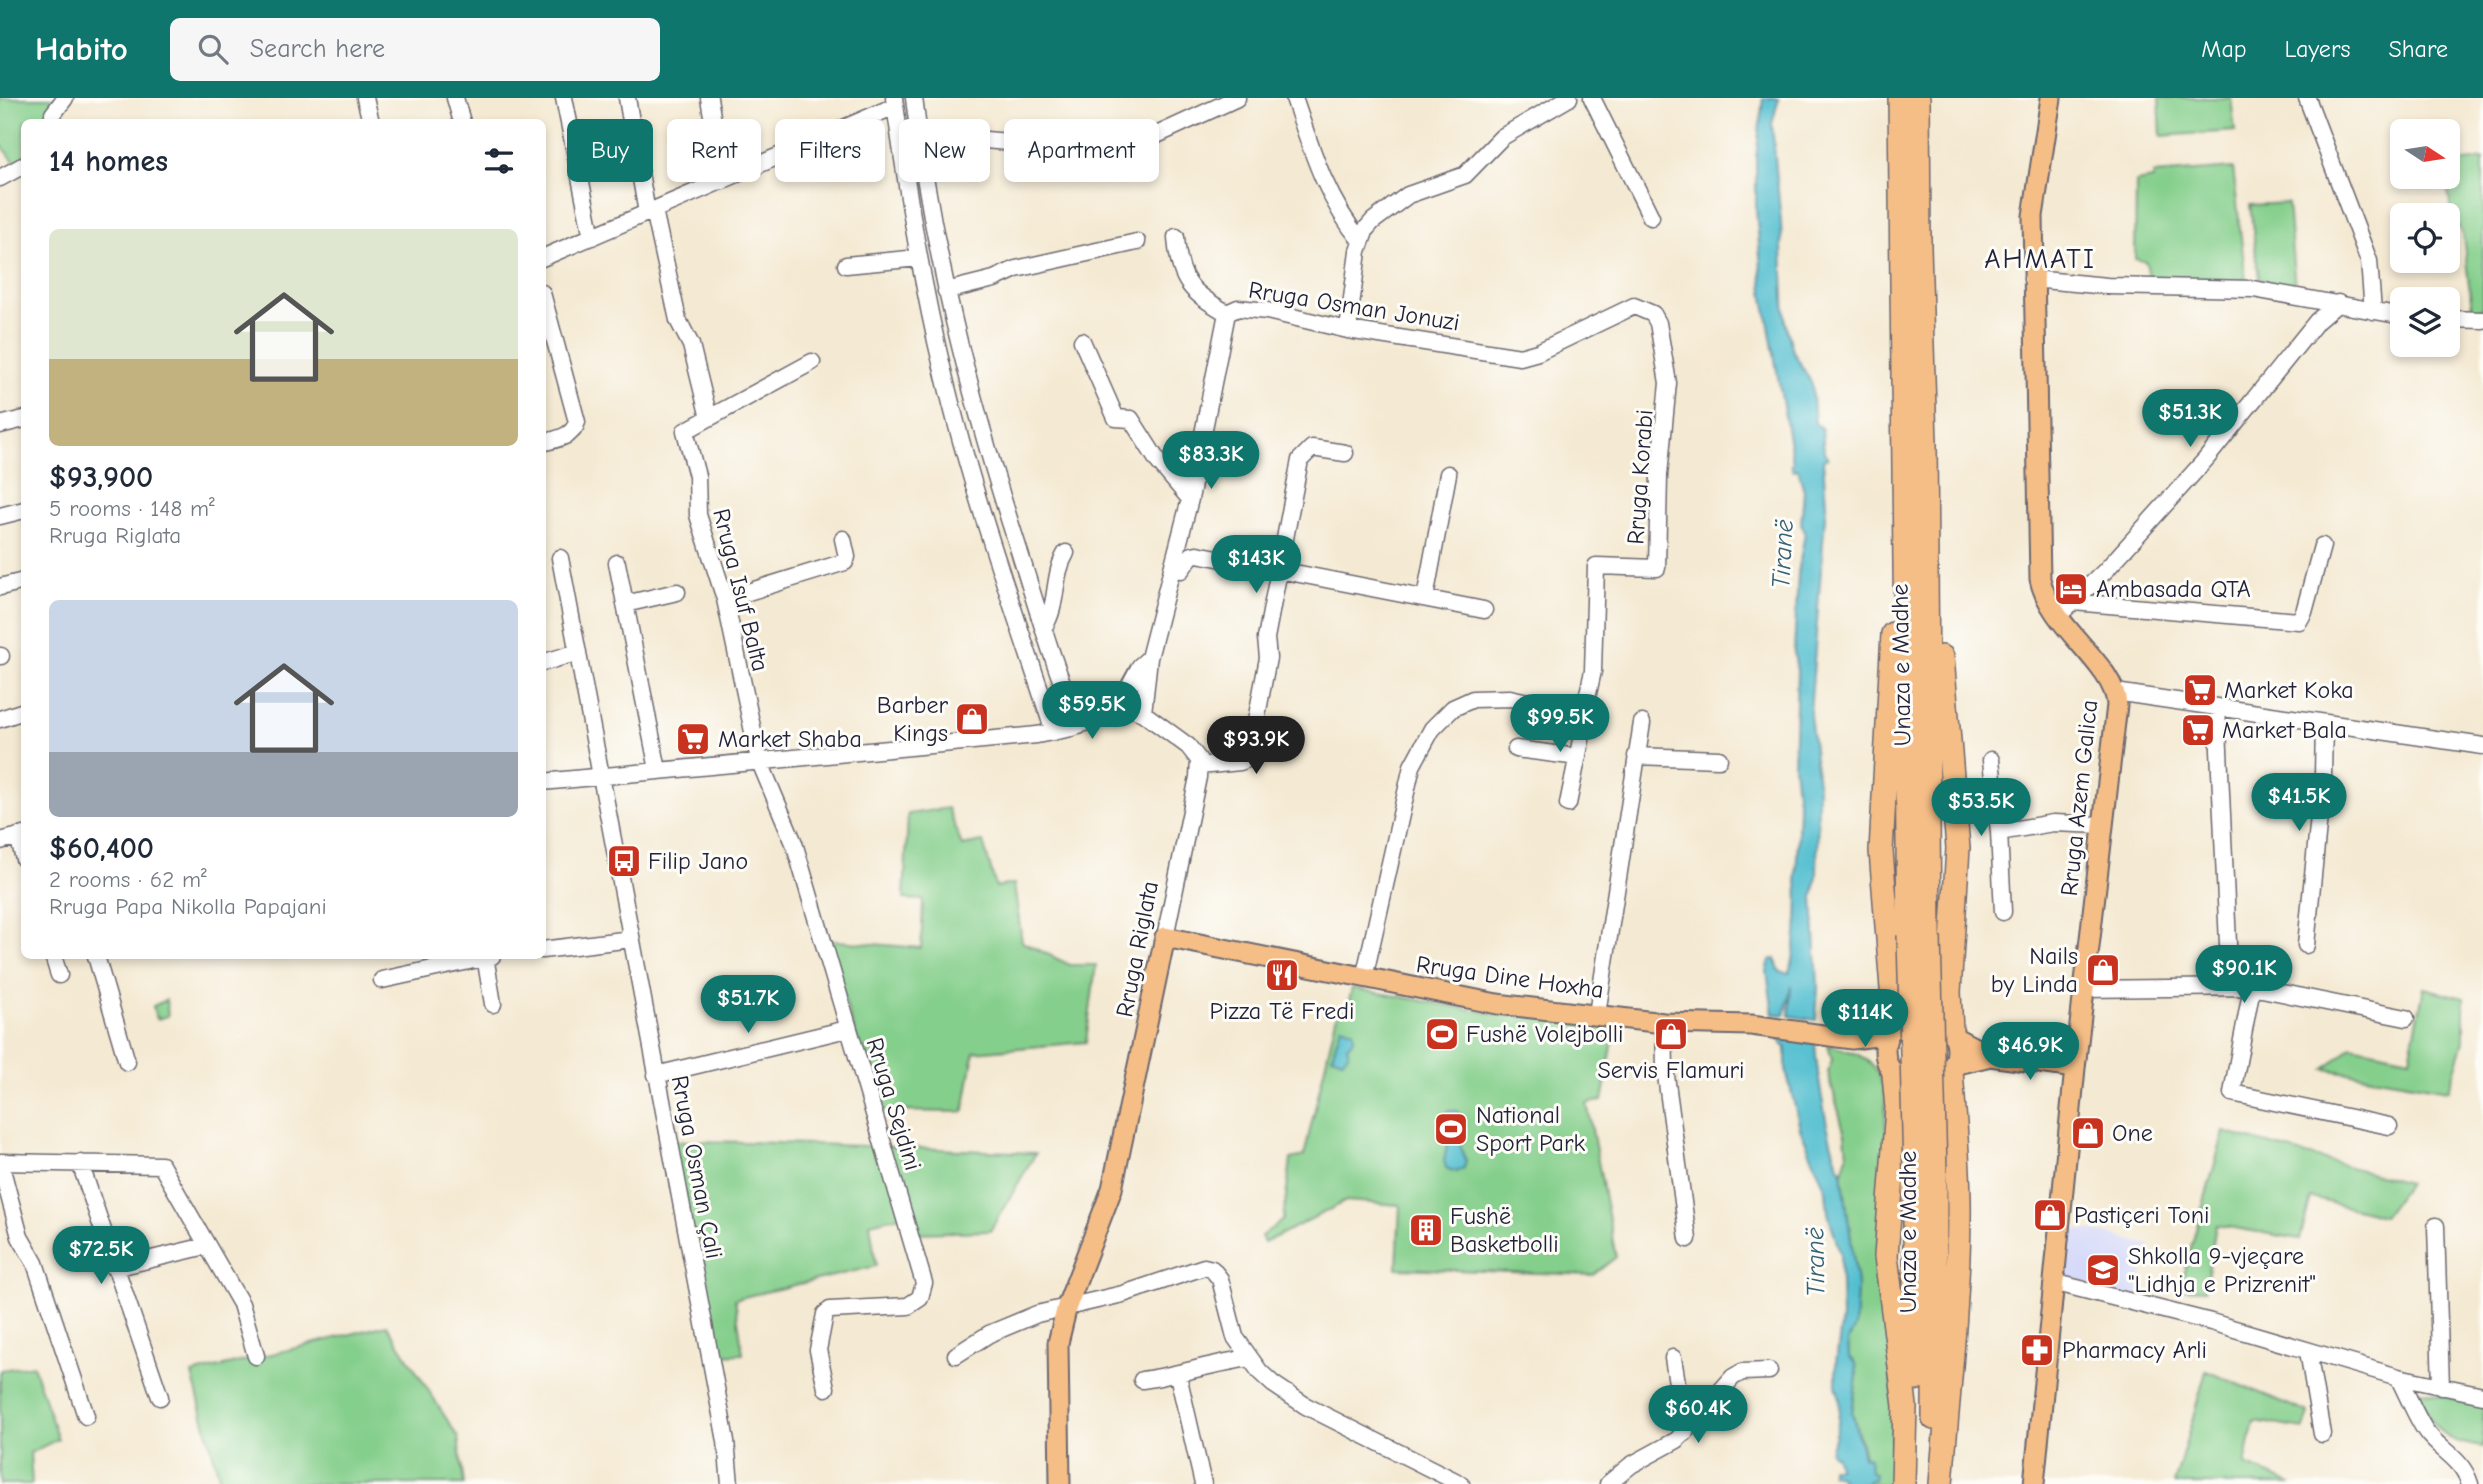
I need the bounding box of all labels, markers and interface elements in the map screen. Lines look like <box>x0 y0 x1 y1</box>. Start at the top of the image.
search box <box>170 18 660 81</box>
text: Habito <box>35 30 128 68</box>
icon: search <box>194 30 232 68</box>
text: Search here <box>250 34 385 64</box>
text: Map <box>2201 35 2247 63</box>
text: Layers <box>2285 35 2350 63</box>
text: Share <box>2388 35 2448 63</box>
chip: Buy <box>567 119 653 182</box>
chip: Rent <box>667 119 761 182</box>
chip: Filters <box>775 119 885 182</box>
chip: New <box>899 119 990 182</box>
chip: Apartment <box>1004 119 1159 182</box>
north arrow <box>2390 119 2460 189</box>
map controls <box>2390 119 2460 357</box>
icon: filters <box>480 142 518 180</box>
text: 14 homes <box>49 144 168 179</box>
button: locate <box>2390 203 2460 273</box>
district label: AHMATI <box>1984 243 2096 275</box>
icon: home <box>221 274 347 400</box>
street label: Rruga Osman Jonuzi <box>1247 275 1461 337</box>
button: layers <box>2390 287 2460 357</box>
pin: $51.3K <box>2133 390 2247 449</box>
text: $51.3K <box>2158 398 2222 425</box>
street label: Rruga Korabi <box>1621 409 1659 545</box>
pin: $83.3K <box>1154 432 1268 491</box>
text: $83.3K <box>1178 440 1244 467</box>
text: $93,900 <box>49 460 153 495</box>
text: 5 rooms · 148 m² <box>49 495 215 522</box>
street label: Rruga Isuf Balta <box>707 506 775 674</box>
water label: Tiranë <box>1766 518 1800 590</box>
text: Rruga Riglata <box>49 522 181 549</box>
pin: $143K <box>1207 536 1305 595</box>
text: $143K <box>1227 544 1285 571</box>
hotel icon: Ambasada QTA <box>2052 570 2090 608</box>
place label: Ambasada QTA <box>2096 575 2251 603</box>
street label: Unaza e Madhe <box>1886 583 1916 747</box>
icon: home <box>221 645 347 771</box>
supermarket icon: Market Koka <box>2181 671 2219 709</box>
place label: Market Koka <box>2224 676 2354 704</box>
pin: $59.5K <box>1035 682 1149 741</box>
text: $59.5K <box>1058 690 1126 717</box>
place label: Barber Kings <box>877 691 948 747</box>
pin: $99.5K <box>1503 694 1617 754</box>
street label: Rruga Azem Galica <box>2055 699 2103 897</box>
shop icon: Barber Kings <box>953 700 991 738</box>
text: $99.5K <box>1526 703 1594 730</box>
supermarket icon: Market Bala <box>2179 711 2217 749</box>
pin: $93.9K <box>1199 716 1313 776</box>
place label: Market Bala <box>2222 716 2347 744</box>
supermarket icon: Market Shaba <box>674 720 712 758</box>
place label: Market Shaba <box>718 725 862 753</box>
text: $93.9K <box>1223 725 1289 752</box>
pin: $41.5K <box>2242 774 2356 833</box>
pin: $53.5K <box>1924 778 2038 838</box>
text: $41.5K <box>2268 782 2331 809</box>
text: $53.5K <box>1948 787 2014 814</box>
text: $60,400 <box>49 831 154 866</box>
bus stop icon: Filip Jano <box>605 842 643 880</box>
place label: Filip Jano <box>648 847 748 875</box>
text: 2 rooms · 62 m² <box>49 866 207 893</box>
street label: Rruga Riglata <box>1110 879 1164 1019</box>
text: Rruga Papa Nikolla Papajani <box>49 893 327 920</box>
place label: Nails by Linda <box>1991 942 2078 998</box>
pin: $90.1K <box>2187 946 2301 1005</box>
street label: Rruga Dine Hoxha <box>1414 950 1606 1004</box>
shop icon: Nails by Linda <box>2084 951 2122 989</box>
text: $90.1K <box>2211 954 2277 981</box>
restaurant icon: Pizza Të Fredi <box>1263 956 1301 994</box>
pin: $51.7K <box>691 976 805 1035</box>
text: $51.7K <box>717 984 779 1011</box>
pin: $114K <box>1816 990 1914 1049</box>
place label: Pizza Të Fredi <box>1210 997 1354 1025</box>
text: $114K <box>1837 998 1893 1025</box>
sports icon: Fushë Volejbolli <box>1423 1015 1461 1053</box>
shop icon: Servis Flamuri <box>1652 1015 1690 1053</box>
place label: Fushë Volejbolli <box>1466 1020 1624 1048</box>
pin: $46.9K <box>1973 1023 2087 1082</box>
text: $46.9K <box>1997 1031 2063 1058</box>
street label: Rruga Sejdini <box>861 1034 927 1174</box>
place label: Servis Flamuri <box>1598 1056 1744 1084</box>
street label: Rruga Osman Çali <box>666 1073 728 1261</box>
place label: National Sport Park <box>1476 1101 1585 1157</box>
sports icon: National Sport Park <box>1432 1110 1470 1148</box>
shop icon: One <box>2069 1114 2107 1152</box>
place label: One <box>2112 1119 2153 1147</box>
street label: Unaza e Madhe <box>1894 1151 1922 1313</box>
shop icon: Pastiçeri Toni <box>2031 1196 2069 1234</box>
place label: Pastiçeri Toni <box>2074 1201 2209 1229</box>
place label: Fushë Basketbolli <box>1450 1202 1559 1258</box>
building icon: Fushë Basketbolli <box>1407 1211 1445 1249</box>
pin: $72.5K <box>44 1226 158 1286</box>
water label: Tiranë <box>1800 1227 1832 1297</box>
text: $72.5K <box>69 1235 133 1262</box>
place label: Shkolla 9-vjeçare "Lidhja e Prizrenit" <box>2128 1242 2316 1298</box>
school or university icon: Shkolla 9-vjeçare "Lidhja e Prizrenit" <box>2084 1251 2122 1289</box>
pharmacy icon: Pharmacy Arli <box>2018 1331 2056 1369</box>
place label: Pharmacy Arli <box>2062 1336 2207 1364</box>
pin: $60.4K <box>1641 1386 1755 1445</box>
text: $60.4K <box>1665 1394 1731 1421</box>

